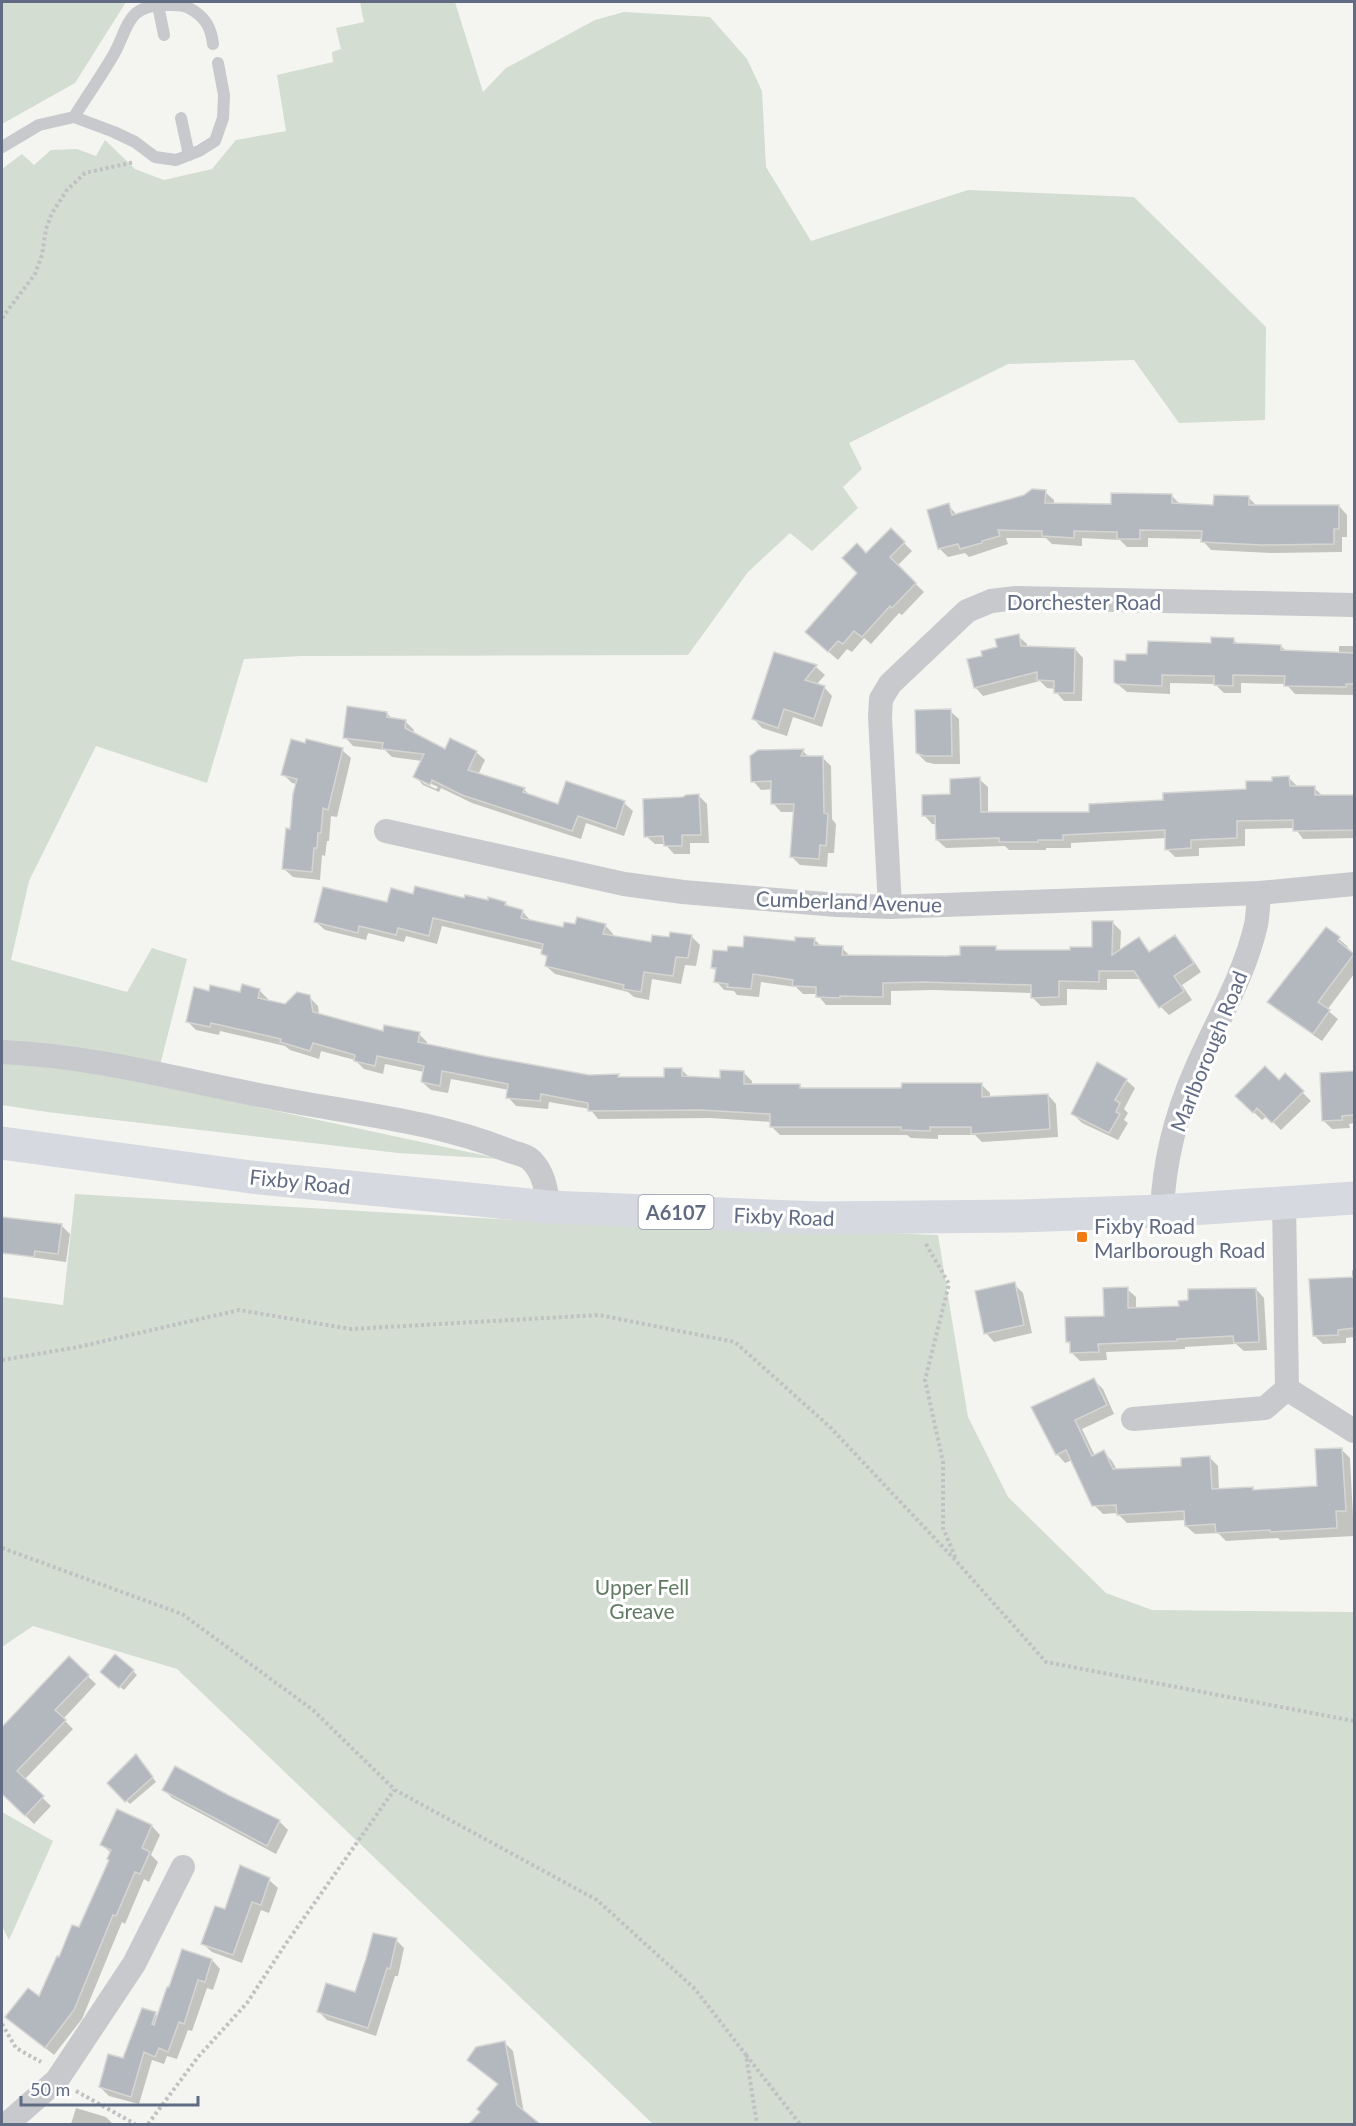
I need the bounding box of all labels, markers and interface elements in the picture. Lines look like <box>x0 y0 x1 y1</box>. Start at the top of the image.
street label: Dorchester Road <box>1007 589 1161 614</box>
street label: Cumberland Avenue <box>755 885 943 917</box>
street label: Marlborough Road <box>1164 967 1252 1135</box>
street label: Fixby Road <box>248 1163 352 1199</box>
road number: A6107 <box>638 1195 714 1229</box>
street label: Fixby Road <box>733 1202 835 1230</box>
place label: Fixby Road Marlborough Road <box>1094 1213 1265 1262</box>
marker: Fixby Road Marlborough Road <box>1075 1230 1089 1244</box>
park label: Upper Fell Greave <box>595 1574 689 1623</box>
scale bar <box>21 2069 198 2107</box>
text: 50 m <box>30 2078 70 2100</box>

